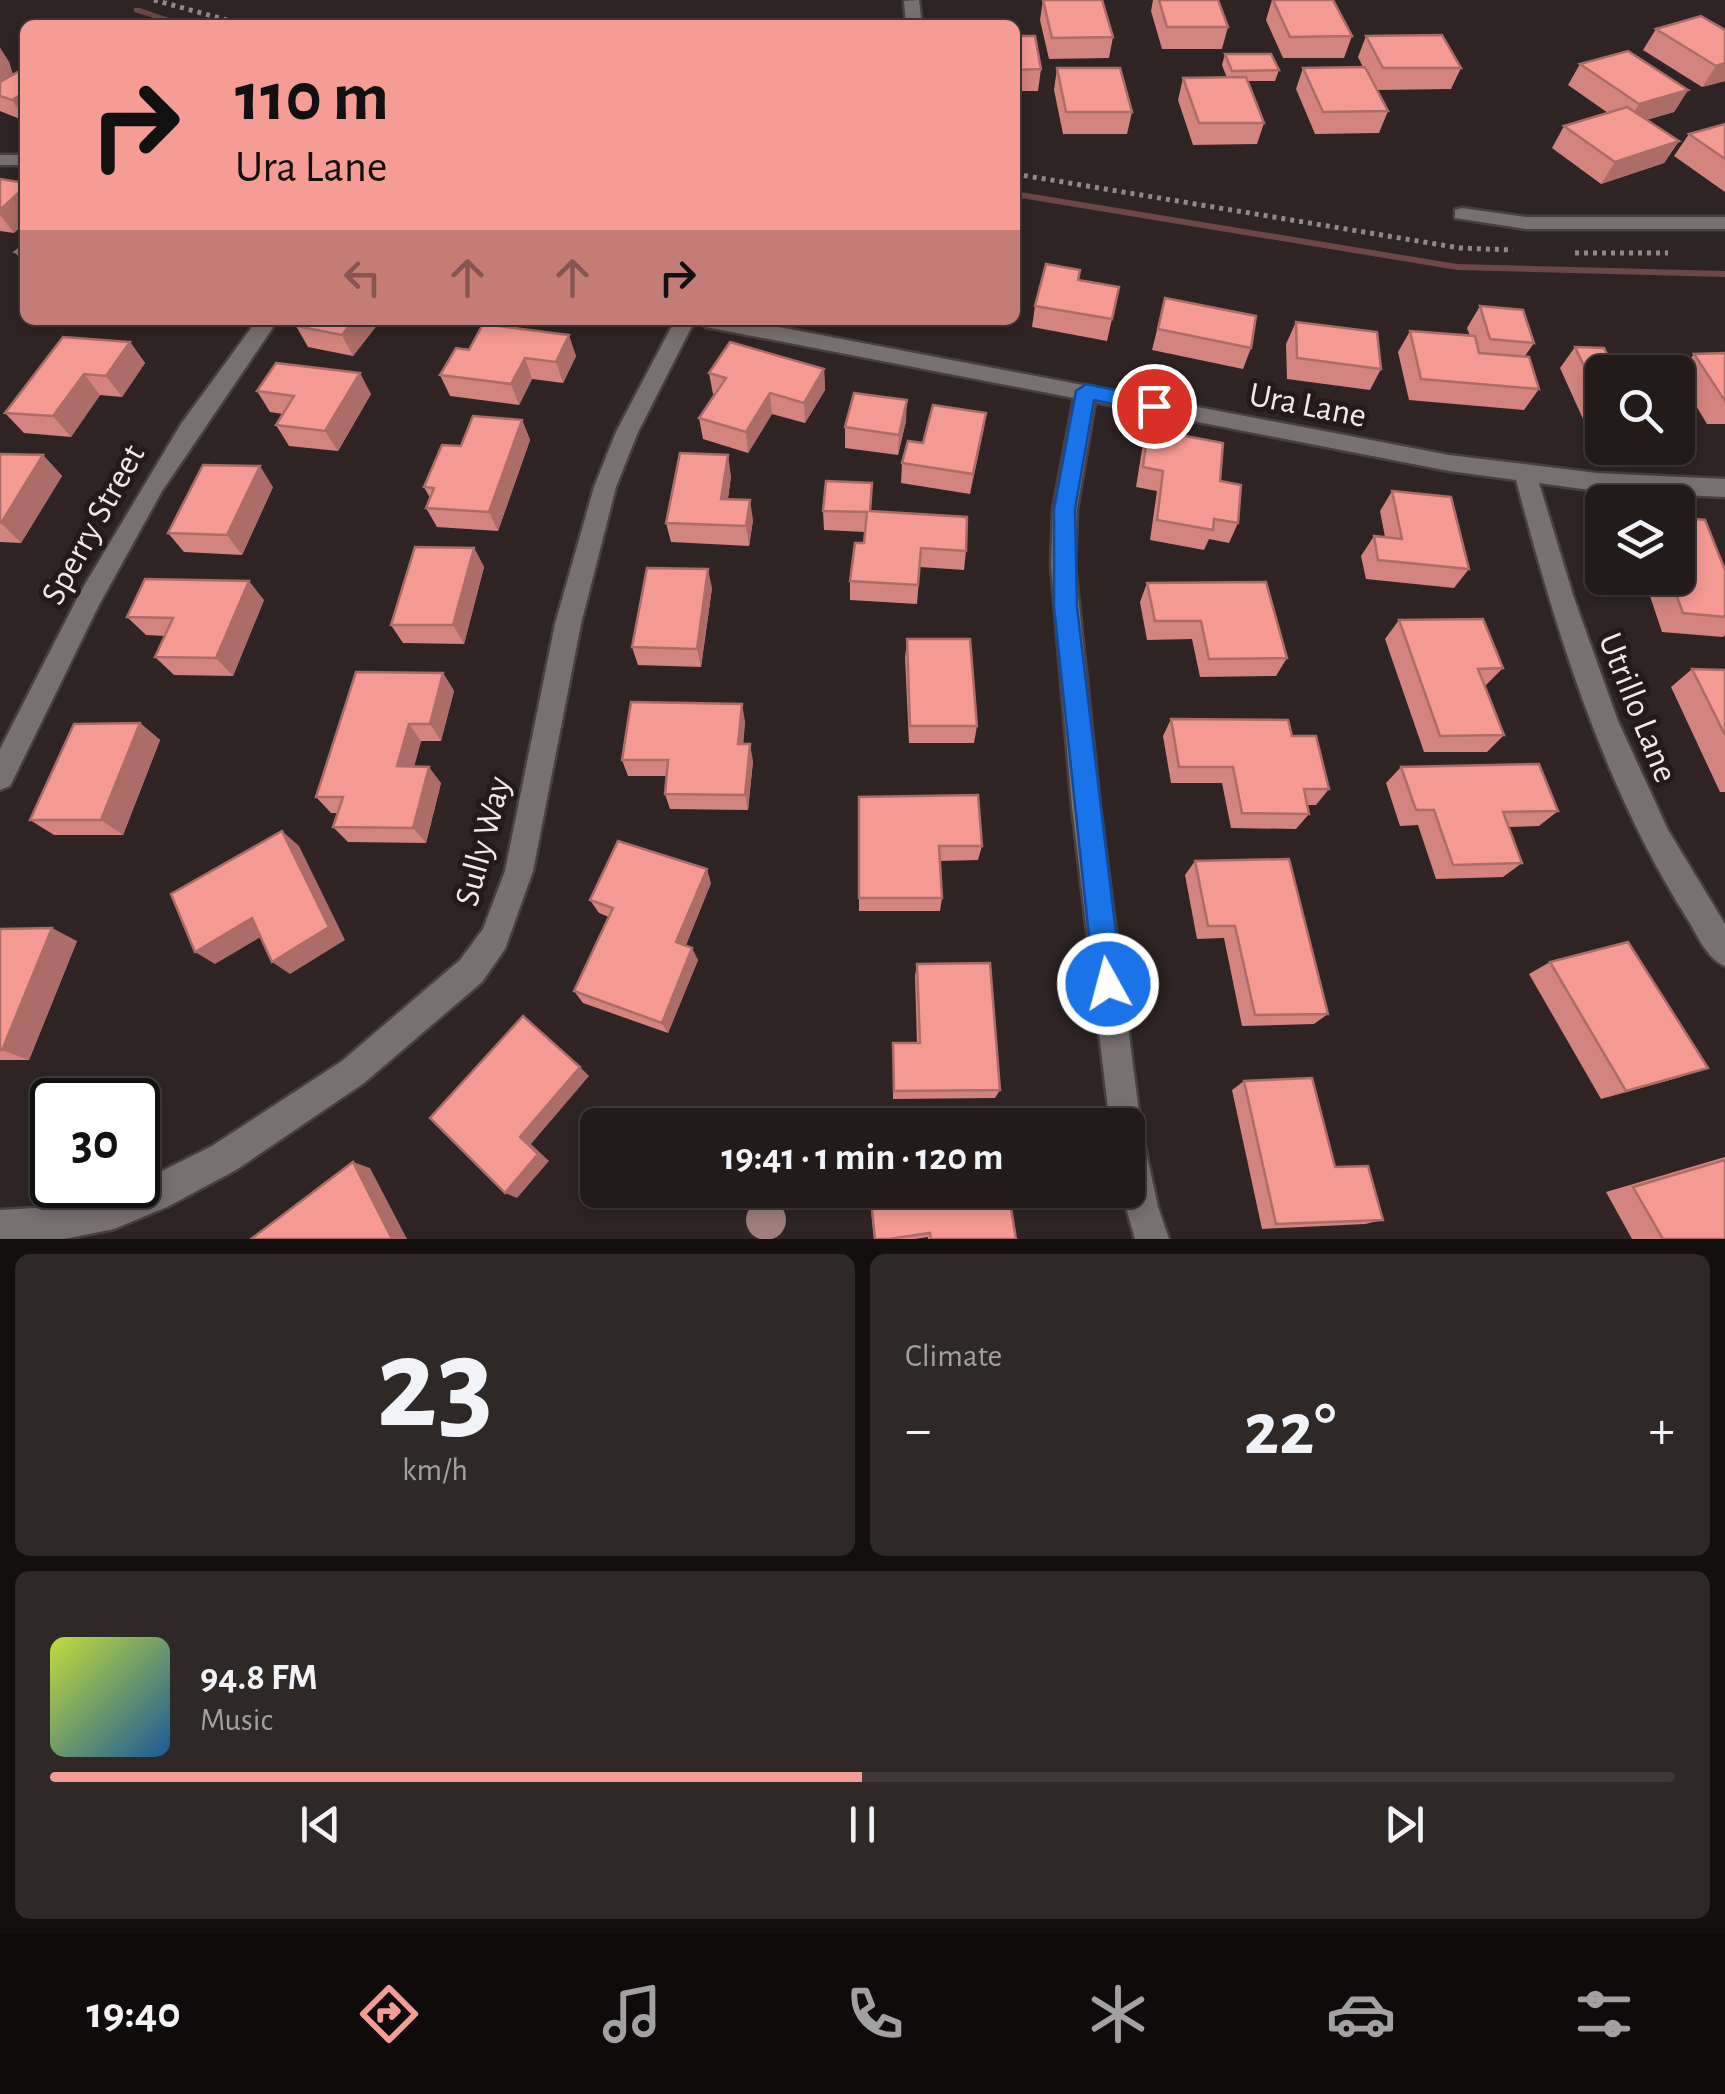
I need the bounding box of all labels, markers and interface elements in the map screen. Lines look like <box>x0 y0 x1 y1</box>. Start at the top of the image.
icon: right <box>70 60 200 190</box>
text: 110 m <box>235 63 389 133</box>
text: Ura Lane <box>235 145 388 190</box>
icon: left <box>335 250 390 305</box>
icon: ahead <box>440 250 495 305</box>
icon: ahead <box>545 250 600 305</box>
icon: right <box>650 250 705 305</box>
map controls <box>1585 355 1695 595</box>
button: search <box>1585 355 1695 465</box>
pin <box>1112 364 1197 449</box>
street label: Ura Lane <box>1246 377 1369 434</box>
icon: arrive <box>1127 379 1182 434</box>
street label: Sperry Street <box>35 439 151 610</box>
button: layers <box>1585 485 1695 595</box>
street label: Utrillo Lane <box>1592 628 1683 787</box>
street label: Sully Way <box>449 773 517 910</box>
position arrow <box>1056 932 1160 1036</box>
speed limit sign: 30 <box>30 1078 160 1208</box>
text: 19:41 · 1 min · 120 m <box>722 1139 1003 1177</box>
text: 23 <box>376 1321 494 1451</box>
text: Climate <box>905 1340 1002 1372</box>
text: 22° <box>1244 1393 1336 1468</box>
text: − <box>905 1403 931 1458</box>
text: + <box>1649 1403 1675 1458</box>
text: km/h <box>402 1454 468 1486</box>
text: 94.8 FM <box>200 1659 318 1697</box>
text: Music <box>200 1704 273 1736</box>
icon: previous <box>293 1797 348 1852</box>
icon: pause <box>835 1797 890 1852</box>
icon: next <box>1377 1797 1432 1852</box>
icon: directions <box>354 1979 424 2049</box>
icon: music <box>597 1979 667 2049</box>
icon: phone <box>840 1979 910 2049</box>
icon: climate <box>1083 1979 1153 2049</box>
icon: car <box>1326 1979 1396 2049</box>
icon: filters <box>1569 1979 1639 2049</box>
text: 19:40 <box>86 1991 181 2036</box>

